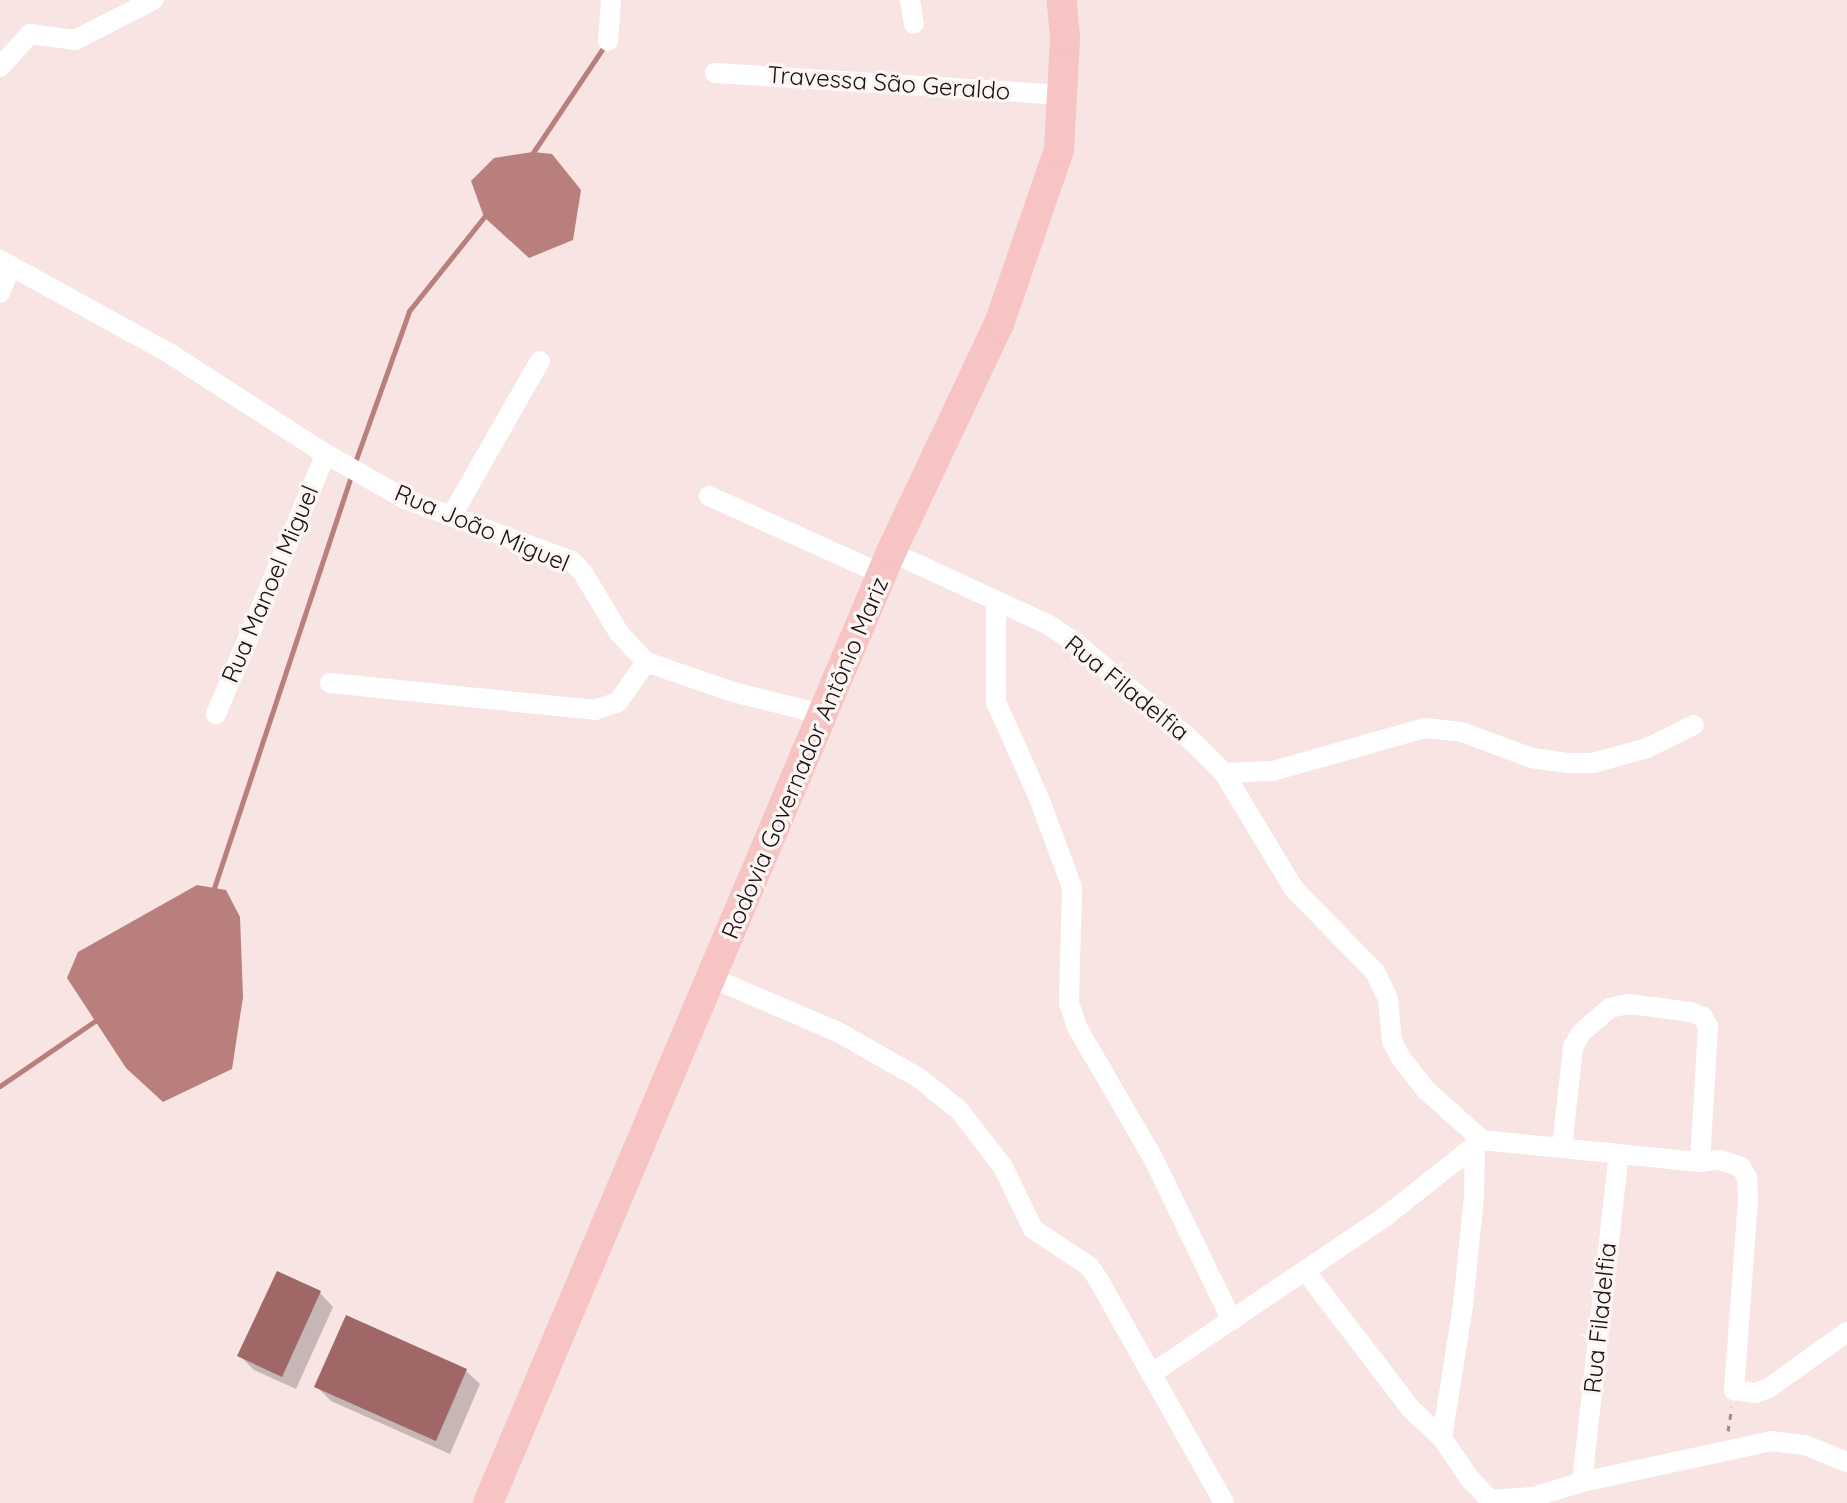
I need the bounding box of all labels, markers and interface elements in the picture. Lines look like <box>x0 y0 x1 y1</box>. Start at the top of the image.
street label: Travessa São Geraldo <box>767 60 1011 106</box>
street label: Rua João Miguel <box>390 478 574 578</box>
street label: Rua Manoel Miguel <box>215 481 325 687</box>
street label: Rodovia Governador Antônio Mariz <box>715 573 895 943</box>
street label: Rua Filadelfia <box>1059 629 1195 747</box>
street label: Rua Filadelfia <box>1578 1241 1622 1395</box>

